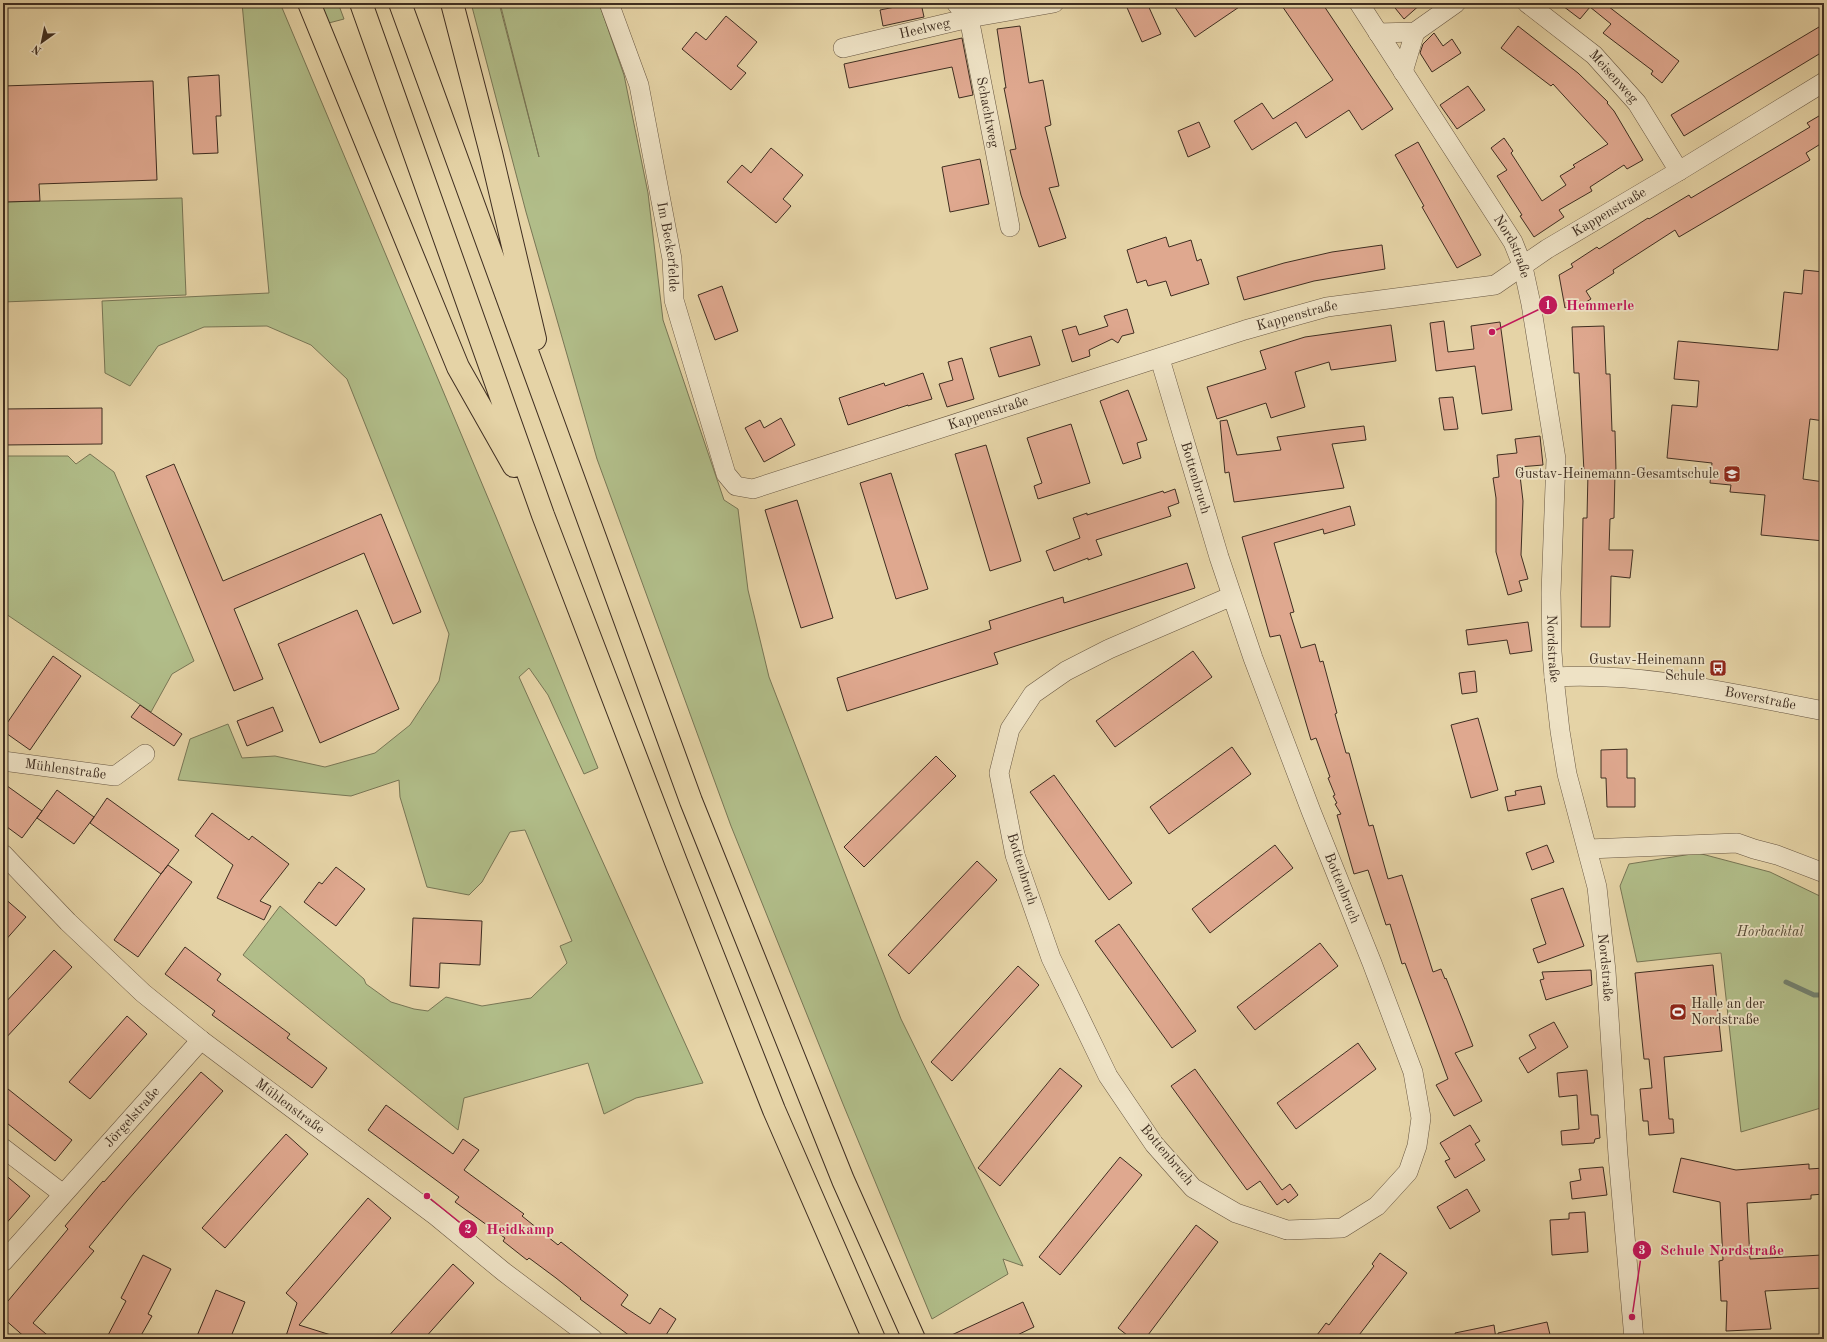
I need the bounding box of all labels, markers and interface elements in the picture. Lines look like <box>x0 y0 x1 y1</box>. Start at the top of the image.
street label: Heelweg <box>898 16 952 41</box>
north arrow <box>22 22 62 62</box>
text: N <box>30 42 44 56</box>
street label: Meisenweg <box>1586 47 1641 106</box>
street label: Schachtweg <box>974 76 1001 150</box>
street label: Kappenstraße <box>1570 185 1649 240</box>
street label: Im Beckerfelde <box>654 201 681 292</box>
street label: Nordstraße <box>1491 213 1532 279</box>
callout: Hemmerle <box>1538 292 1642 319</box>
street label: Kappenstraße <box>1255 299 1338 333</box>
text: Hemmerle <box>1566 299 1634 314</box>
text: 1 <box>1545 300 1551 312</box>
street label: Kappenstraße <box>946 394 1030 433</box>
street label: Bottenbruch <box>1178 440 1213 516</box>
school or university icon: Gustav-Heinemann-Gesamtschule <box>1722 464 1742 484</box>
place label: Gustav-Heinemann-Gesamtschule <box>1515 467 1719 481</box>
street label: Nordstraße <box>1544 615 1562 684</box>
place label: Gustav-Heinemann Schule <box>1589 653 1705 683</box>
bus stop icon: Gustav-Heinemann Schule <box>1708 658 1728 678</box>
street label: Boverstraße <box>1723 685 1797 712</box>
street label: Mühlenstraße <box>24 757 107 782</box>
street label: Bottenbruch <box>1004 831 1040 907</box>
street label: Bottenbruch <box>1322 851 1363 926</box>
park label: Horbachtal <box>1735 925 1804 939</box>
street label: Nordstraße <box>1595 933 1615 1002</box>
place label: Halle an der Nordstraße <box>1691 997 1765 1027</box>
sports icon: Halle an der Nordstraße <box>1668 1002 1688 1022</box>
street label: Mühlenstraße <box>253 1076 327 1137</box>
street label: Jörgelstraße <box>102 1084 162 1150</box>
street label: Bottenbruch <box>1138 1122 1197 1188</box>
callout: Heidkamp <box>458 1216 562 1243</box>
text: Heidkamp <box>486 1223 554 1238</box>
text: 2 <box>465 1224 472 1236</box>
callout: Schule Nordstraße <box>1632 1237 1792 1264</box>
text: Schule Nordstraße <box>1660 1244 1784 1259</box>
text: 3 <box>1639 1245 1646 1257</box>

